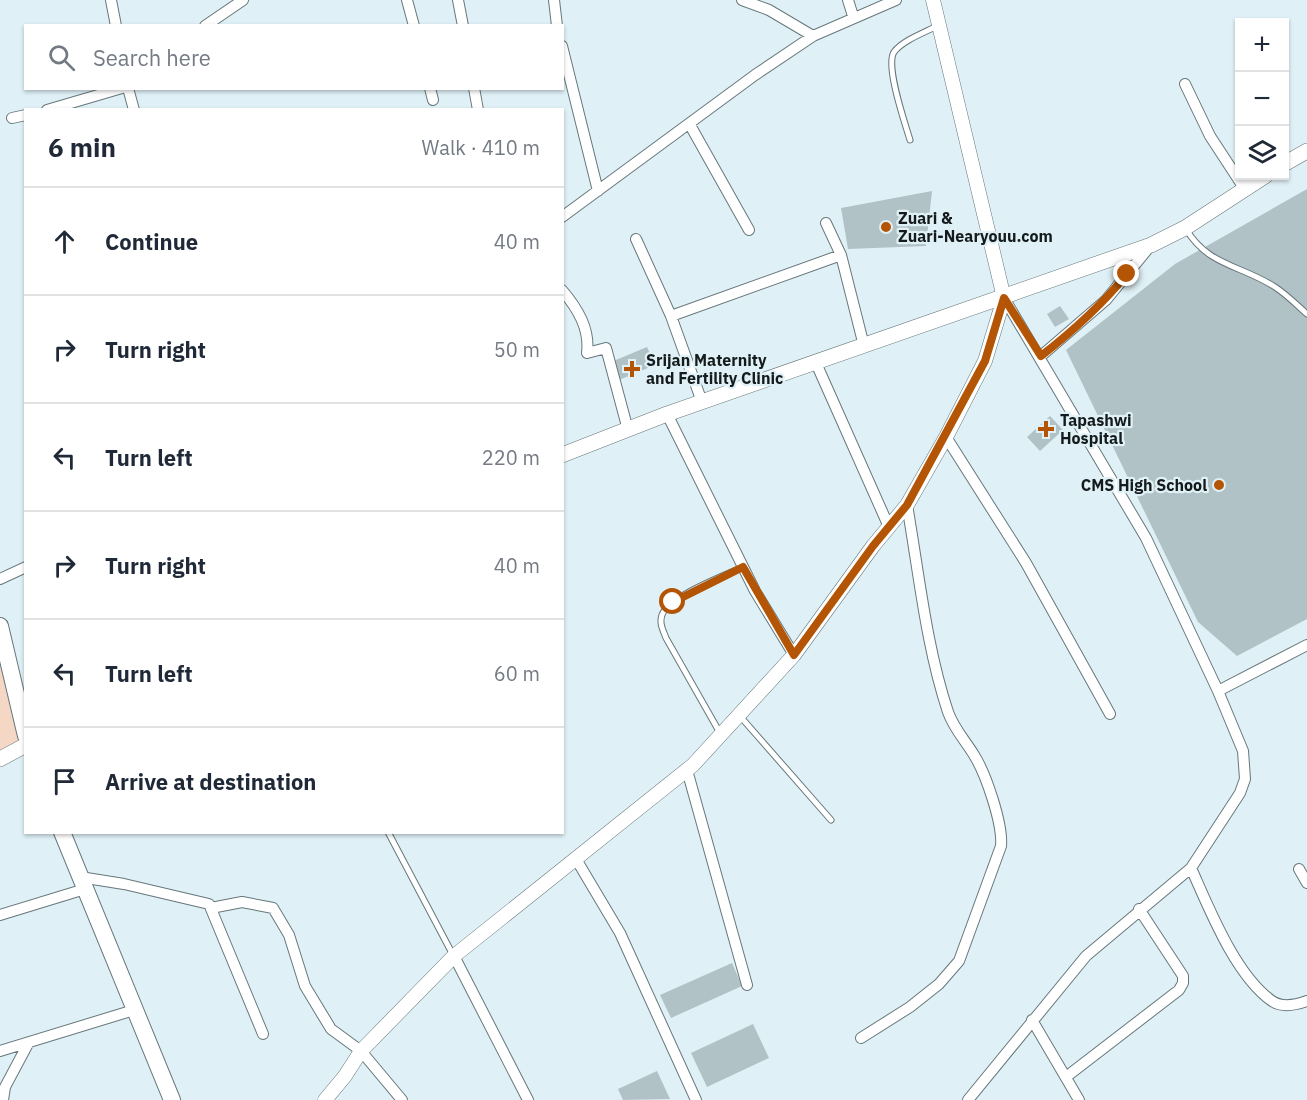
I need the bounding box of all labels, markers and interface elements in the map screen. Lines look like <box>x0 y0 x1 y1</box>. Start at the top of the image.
map controls <box>1235 18 1289 180</box>
button: + <box>1235 18 1289 72</box>
search box <box>24 24 564 90</box>
icon: search <box>45 41 78 74</box>
text: Search here <box>93 43 211 72</box>
button: − <box>1235 72 1289 126</box>
button: layers <box>1235 126 1289 180</box>
text: 6 min <box>48 130 116 164</box>
text: Walk · 410 m <box>422 134 540 161</box>
place label: Zuari & Zuari-Nearyouu.com <box>898 208 1053 246</box>
marker: Zuari & Zuari-Nearyouu.com <box>879 220 893 234</box>
icon: ahead <box>48 225 81 258</box>
text: Continue <box>105 227 198 256</box>
text: 40 m <box>494 228 540 255</box>
route end <box>1113 260 1139 286</box>
icon: right <box>48 333 81 366</box>
text: Turn right <box>105 335 206 364</box>
text: 50 m <box>494 336 540 363</box>
place label: Srijan Maternity and Fertility Clinic <box>646 350 783 388</box>
marker: Srijan Maternity and Fertility Clinic <box>623 360 641 378</box>
place label: Tapashwi Hospital <box>1060 410 1132 448</box>
marker: Tapashwi Hospital <box>1037 420 1055 438</box>
icon: left <box>48 441 81 474</box>
text: Turn left <box>105 443 193 472</box>
text: 220 m <box>482 444 540 471</box>
place label: CMS High School <box>1081 475 1207 495</box>
marker: CMS High School <box>1212 478 1226 492</box>
icon: right <box>48 549 81 582</box>
text: Turn right <box>105 551 206 580</box>
text: 40 m <box>494 552 540 579</box>
route start <box>659 588 685 614</box>
icon: left <box>48 657 81 690</box>
text: Turn left <box>105 659 193 688</box>
text: 60 m <box>494 660 540 687</box>
icon: arrive <box>48 765 81 798</box>
text: Arrive at destination <box>105 767 316 796</box>

